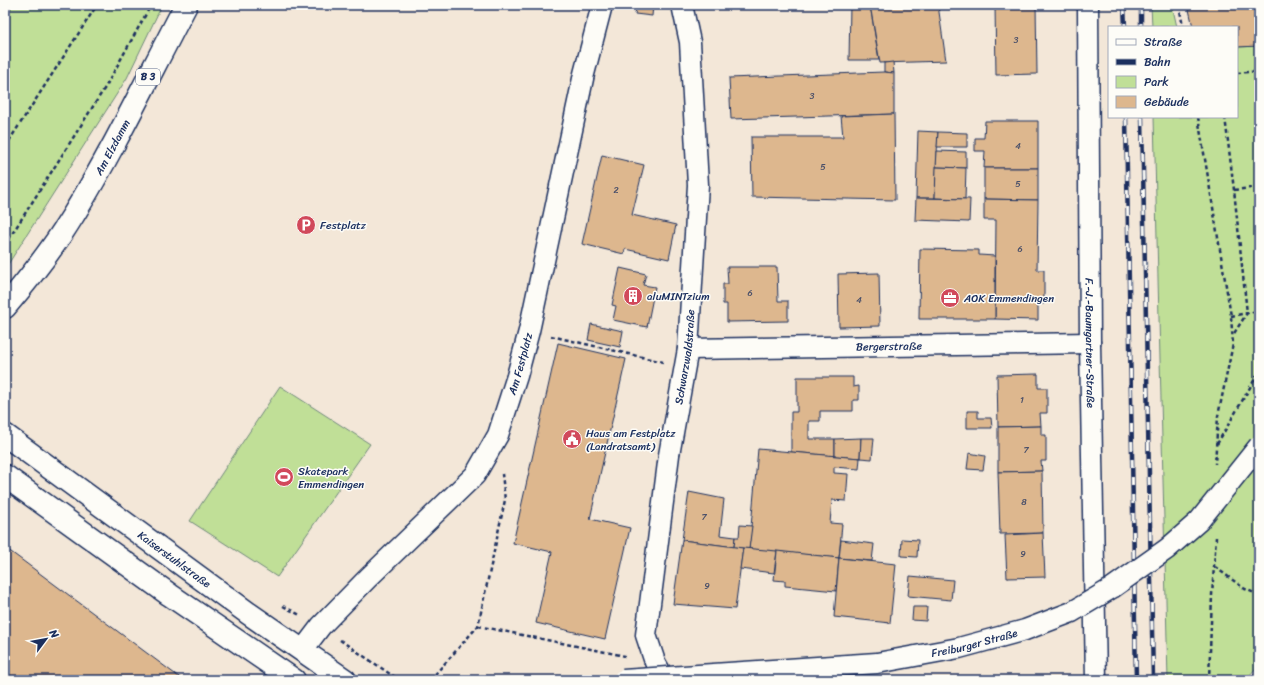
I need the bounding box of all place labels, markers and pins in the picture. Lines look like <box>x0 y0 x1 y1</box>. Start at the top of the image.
parking icon: Festplatz <box>295 214 317 236</box>
place label: Festplatz <box>320 216 367 235</box>
building icon: aluMINTzium <box>622 285 644 307</box>
place label: aluMINTzium <box>647 287 710 306</box>
office icon: AOK Emmendingen <box>939 287 961 309</box>
place label: AOK Emmendingen <box>963 289 1054 308</box>
place label: Haus am Festplatz (Landratsamt) <box>586 424 676 456</box>
public building icon: Haus am Festplatz (Landratsamt) <box>561 428 583 450</box>
place label: Skatepark Emmendingen <box>298 462 364 494</box>
sports icon: Skatepark Emmendingen <box>273 466 295 488</box>

